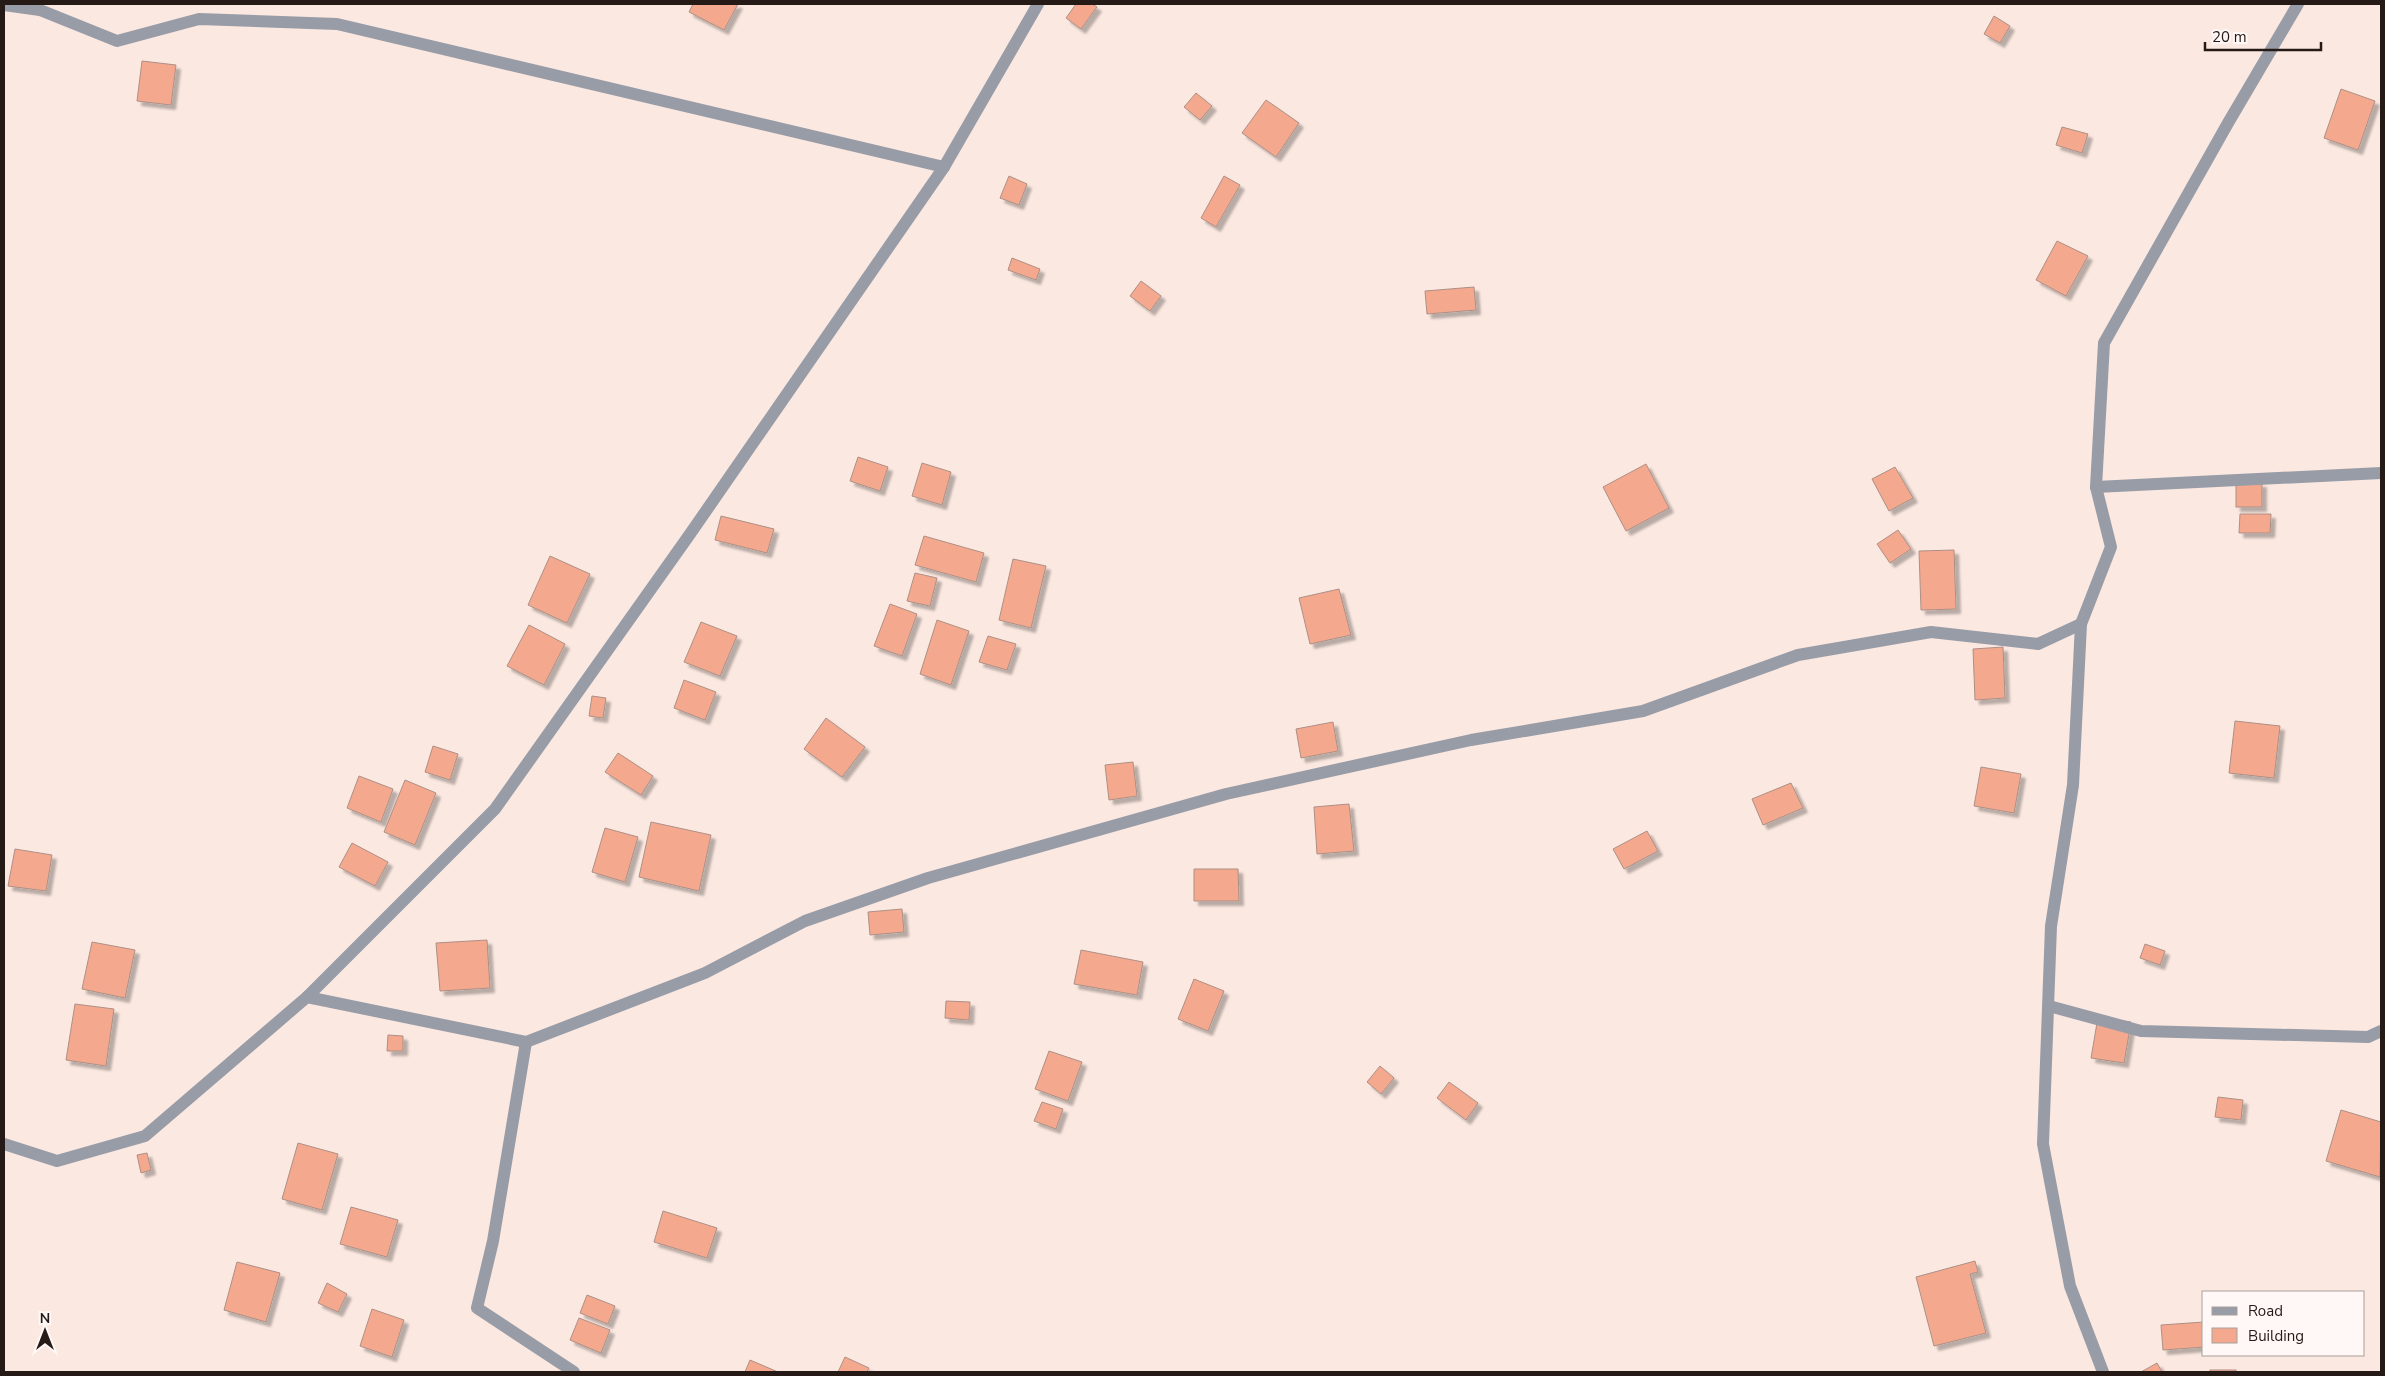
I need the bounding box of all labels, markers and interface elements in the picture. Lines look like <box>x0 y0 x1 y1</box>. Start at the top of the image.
scale bar <box>2205 20 2321 52</box>
text: 20 m <box>2212 27 2247 47</box>
legend <box>2202 1291 2365 1356</box>
text: Road <box>2248 1301 2283 1321</box>
north arrow <box>20 1306 70 1356</box>
text: N <box>40 1309 50 1328</box>
text: Building <box>2248 1326 2304 1346</box>

